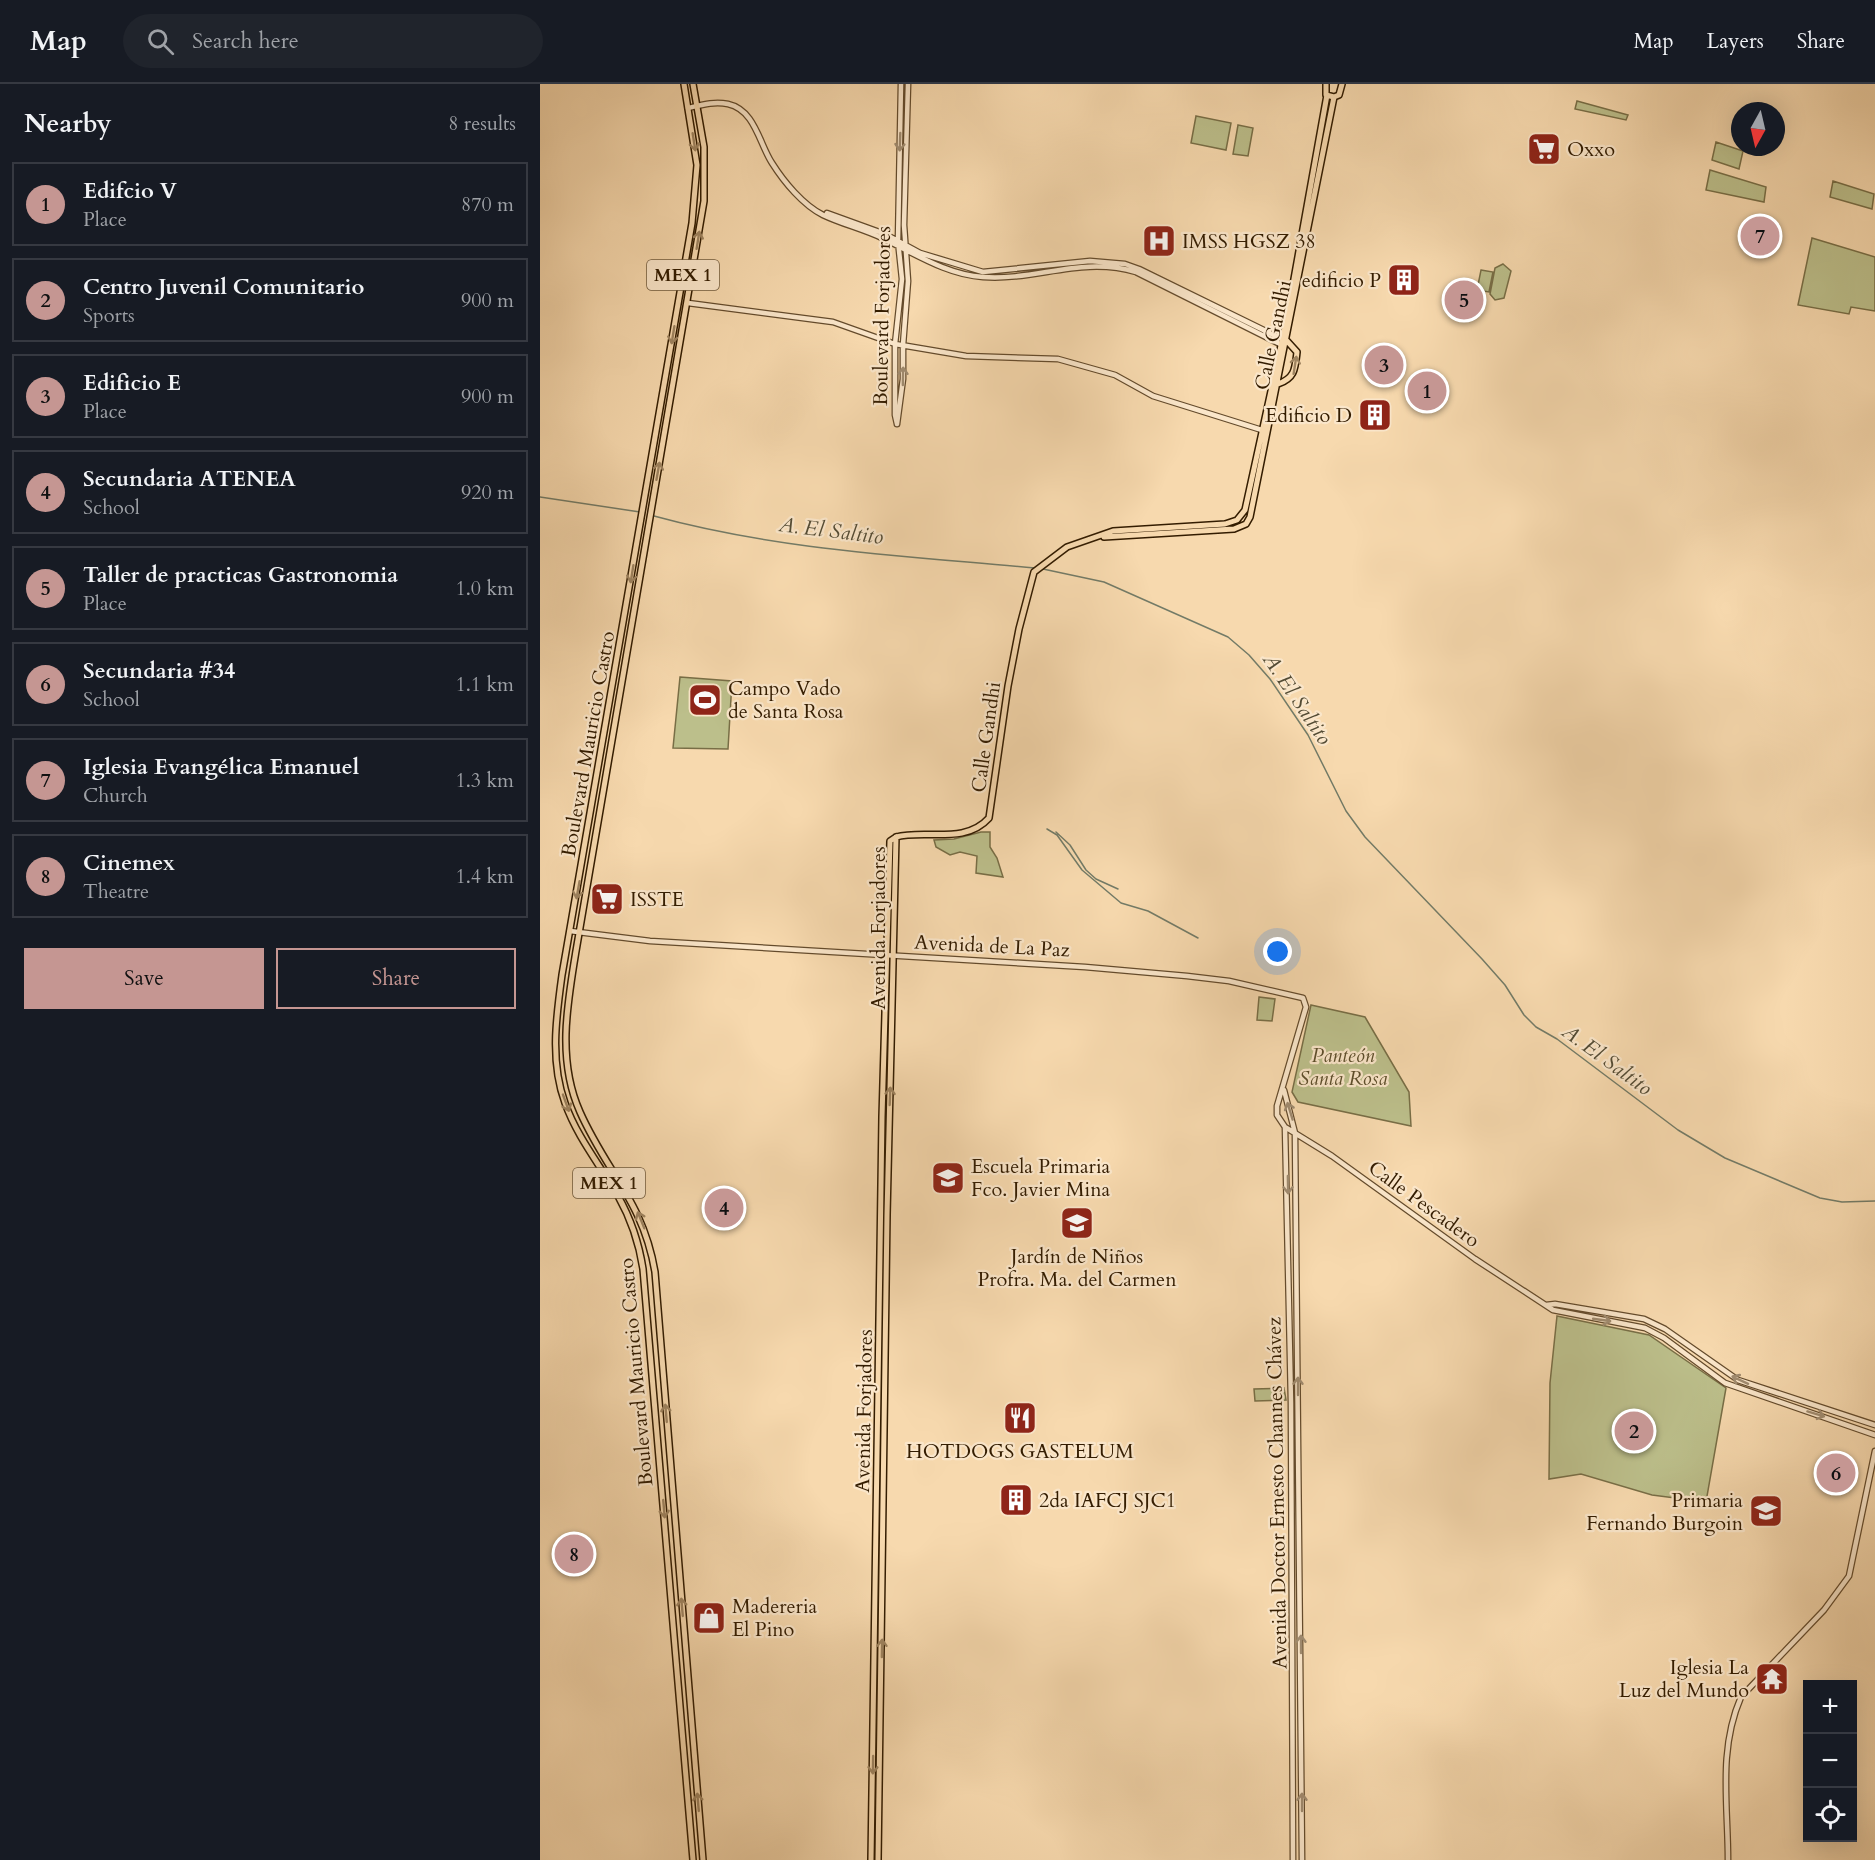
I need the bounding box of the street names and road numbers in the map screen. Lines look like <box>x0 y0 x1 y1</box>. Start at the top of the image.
street label: Boulevard Forjadores <box>867 226 897 406</box>
road number: MEX 1 <box>647 260 719 290</box>
street label: Calle Gandhi <box>1248 277 1298 392</box>
street label: Boulevard Mauricio Castro <box>555 629 621 859</box>
street label: Calle Gandhi <box>965 679 1007 794</box>
street label: Avenida Forjadores <box>865 846 892 1010</box>
street label: Avenida de La Paz <box>914 928 1071 964</box>
street label: Calle Pescadero <box>1363 1154 1485 1254</box>
road number: MEX 1 <box>573 1168 645 1198</box>
street label: Boulevard Mauricio Castro <box>613 1257 659 1487</box>
street label: Avenida Doctor Ernesto Channes Chávez <box>1260 1317 1294 1669</box>
street label: Avenida Forjadores <box>849 1329 879 1493</box>

